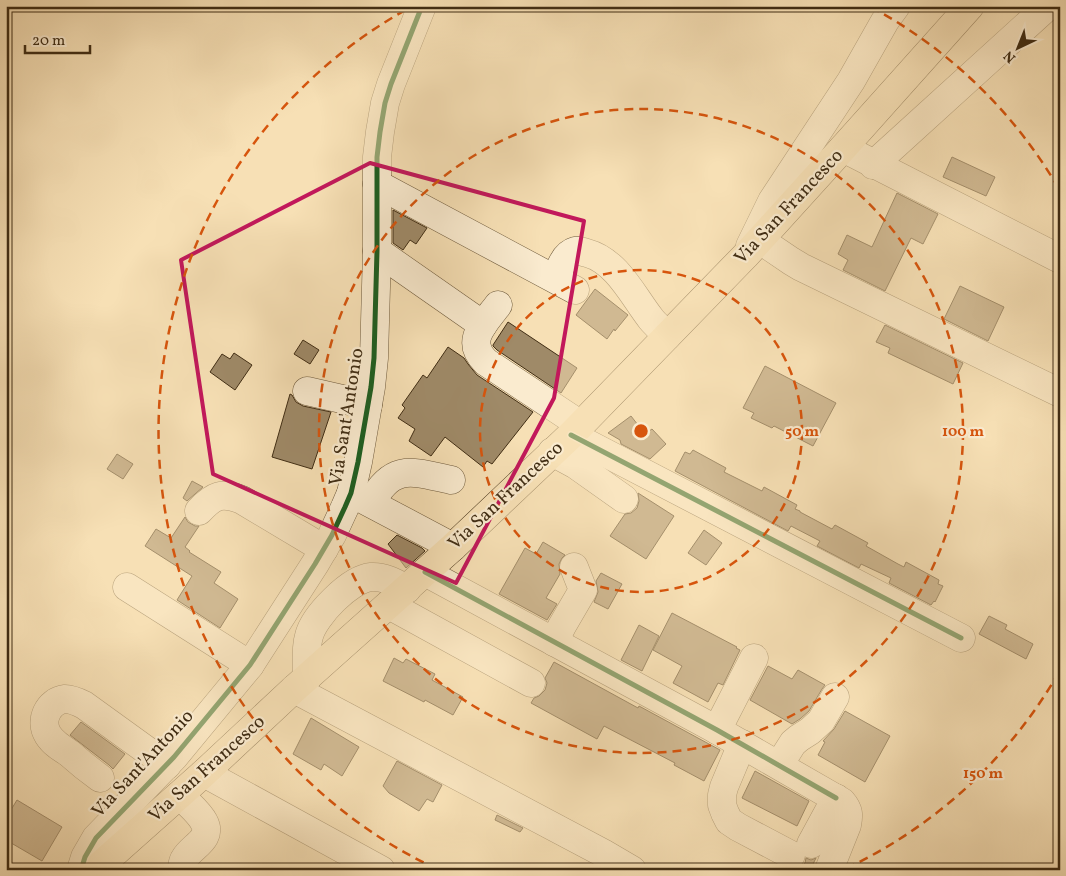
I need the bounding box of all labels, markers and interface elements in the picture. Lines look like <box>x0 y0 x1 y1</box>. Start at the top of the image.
scale bar <box>25 22 90 54</box>
north arrow <box>994 22 1044 72</box>
text: 20 m <box>32 31 65 52</box>
text: N <box>1000 46 1020 67</box>
street label: Via San Francesco <box>729 144 849 270</box>
street label: Via Sant'Antonio <box>323 346 371 488</box>
centre of rings <box>632 422 650 440</box>
text: 50 m <box>785 422 819 443</box>
text: 100 m <box>942 422 985 443</box>
street label: Via San Francesco <box>443 436 569 556</box>
street label: Via Sant'Antonio <box>86 704 200 824</box>
street label: Via San Francesco <box>143 709 271 829</box>
text: 150 m <box>963 764 1003 785</box>

